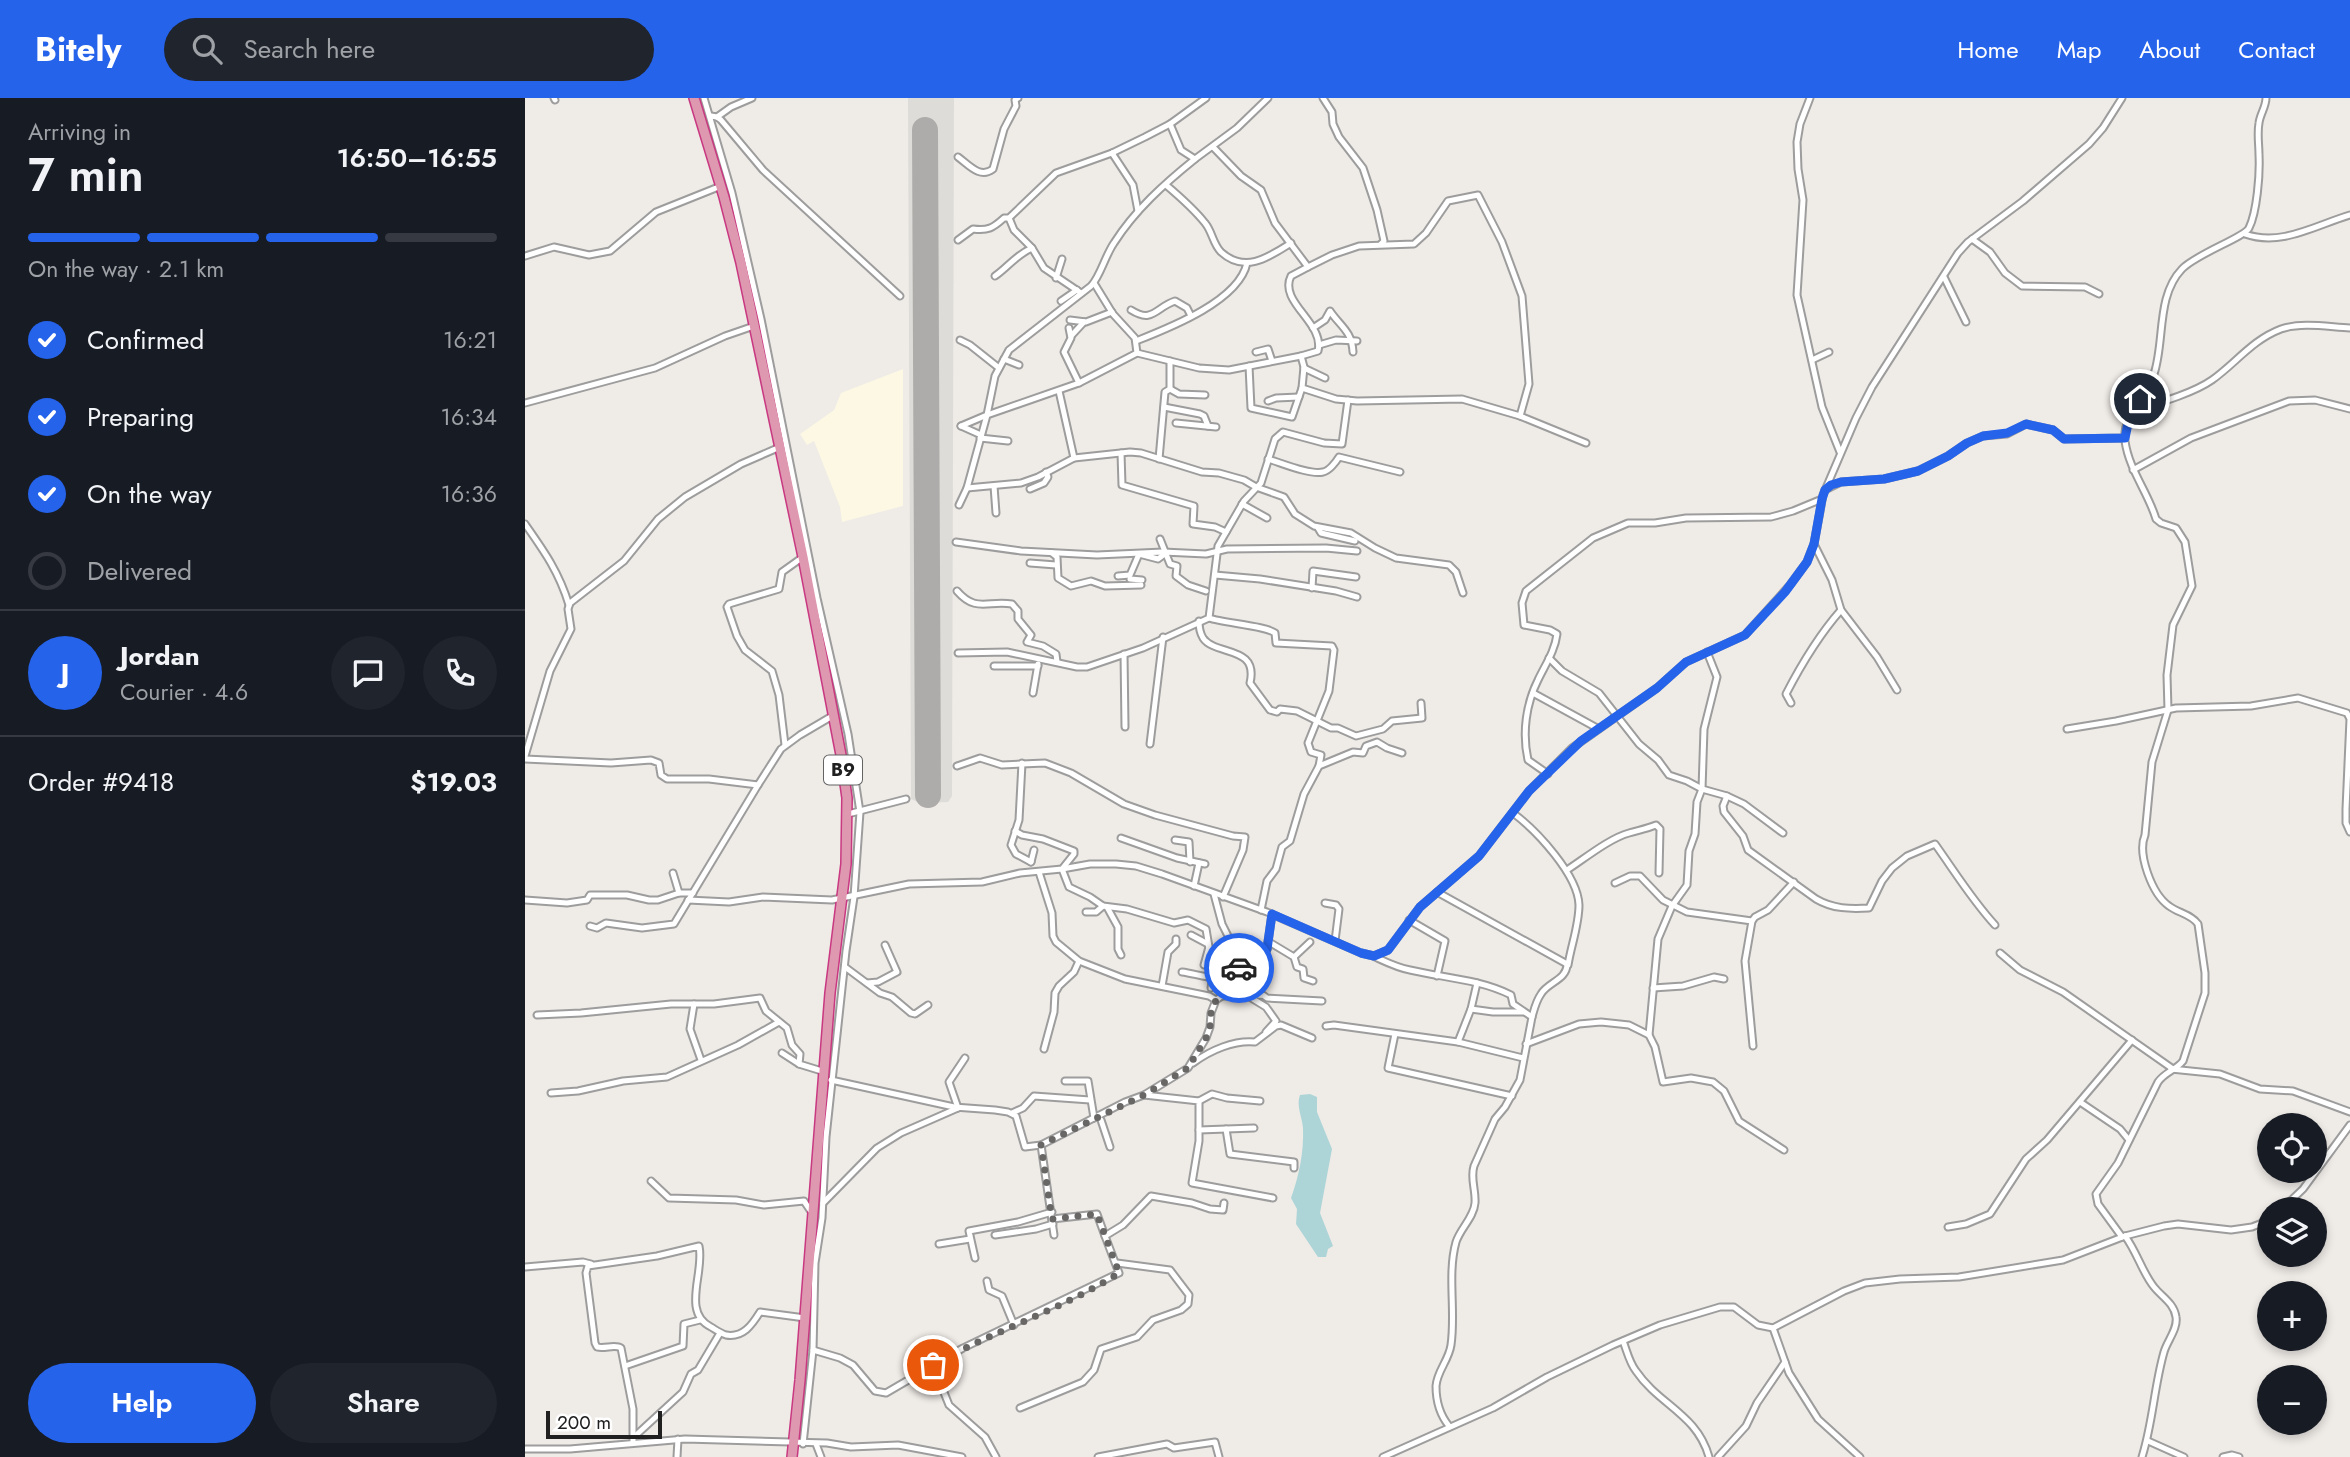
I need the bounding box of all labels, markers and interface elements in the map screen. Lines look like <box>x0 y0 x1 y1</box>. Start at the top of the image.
search box <box>164 18 654 81</box>
text: Bitely <box>35 26 122 73</box>
icon: search <box>188 30 226 68</box>
text: Search here <box>244 30 375 68</box>
text: Home <box>1957 32 2019 67</box>
text: Map <box>2057 32 2101 67</box>
text: About <box>2139 32 2200 67</box>
text: Contact <box>2238 32 2315 67</box>
text: Arriving in <box>28 115 131 149</box>
text: 16:50–16:55 <box>337 139 497 177</box>
text: 7 min <box>28 142 144 208</box>
text: On the way · 2.1 km <box>28 252 224 286</box>
icon: check <box>28 321 66 359</box>
text: Confirmed <box>87 321 204 359</box>
text: 16:21 <box>443 323 497 357</box>
pin <box>2110 369 2170 429</box>
icon: home <box>2121 380 2159 418</box>
icon: check <box>28 398 66 436</box>
text: Preparing <box>87 398 194 436</box>
text: 16:34 <box>441 400 497 434</box>
icon: check <box>28 475 66 513</box>
text: On the way <box>87 475 212 513</box>
text: 16:36 <box>441 477 497 511</box>
text: Delivered <box>87 552 192 590</box>
button: chat <box>331 636 405 710</box>
button: phone <box>423 636 497 710</box>
text: Jordan <box>120 637 200 675</box>
text: J <box>61 654 69 692</box>
text: Courier · 4.6 <box>120 675 248 709</box>
road number: B9 <box>824 756 862 784</box>
text: Order #9418 <box>28 763 174 801</box>
text: $19.03 <box>410 763 497 801</box>
courier <box>1204 933 1274 1003</box>
icon: car <box>1220 949 1258 987</box>
map controls <box>2257 1113 2327 1435</box>
button: locate <box>2257 1113 2327 1183</box>
button: layers <box>2257 1197 2327 1267</box>
button: + <box>2257 1281 2327 1351</box>
pin <box>903 1335 963 1395</box>
icon: bag <box>914 1346 952 1384</box>
button: Help <box>28 1363 256 1443</box>
button: Share <box>270 1363 497 1443</box>
button: − <box>2257 1365 2327 1435</box>
scale bar <box>546 1408 661 1440</box>
text: 200 m <box>557 1409 611 1436</box>

